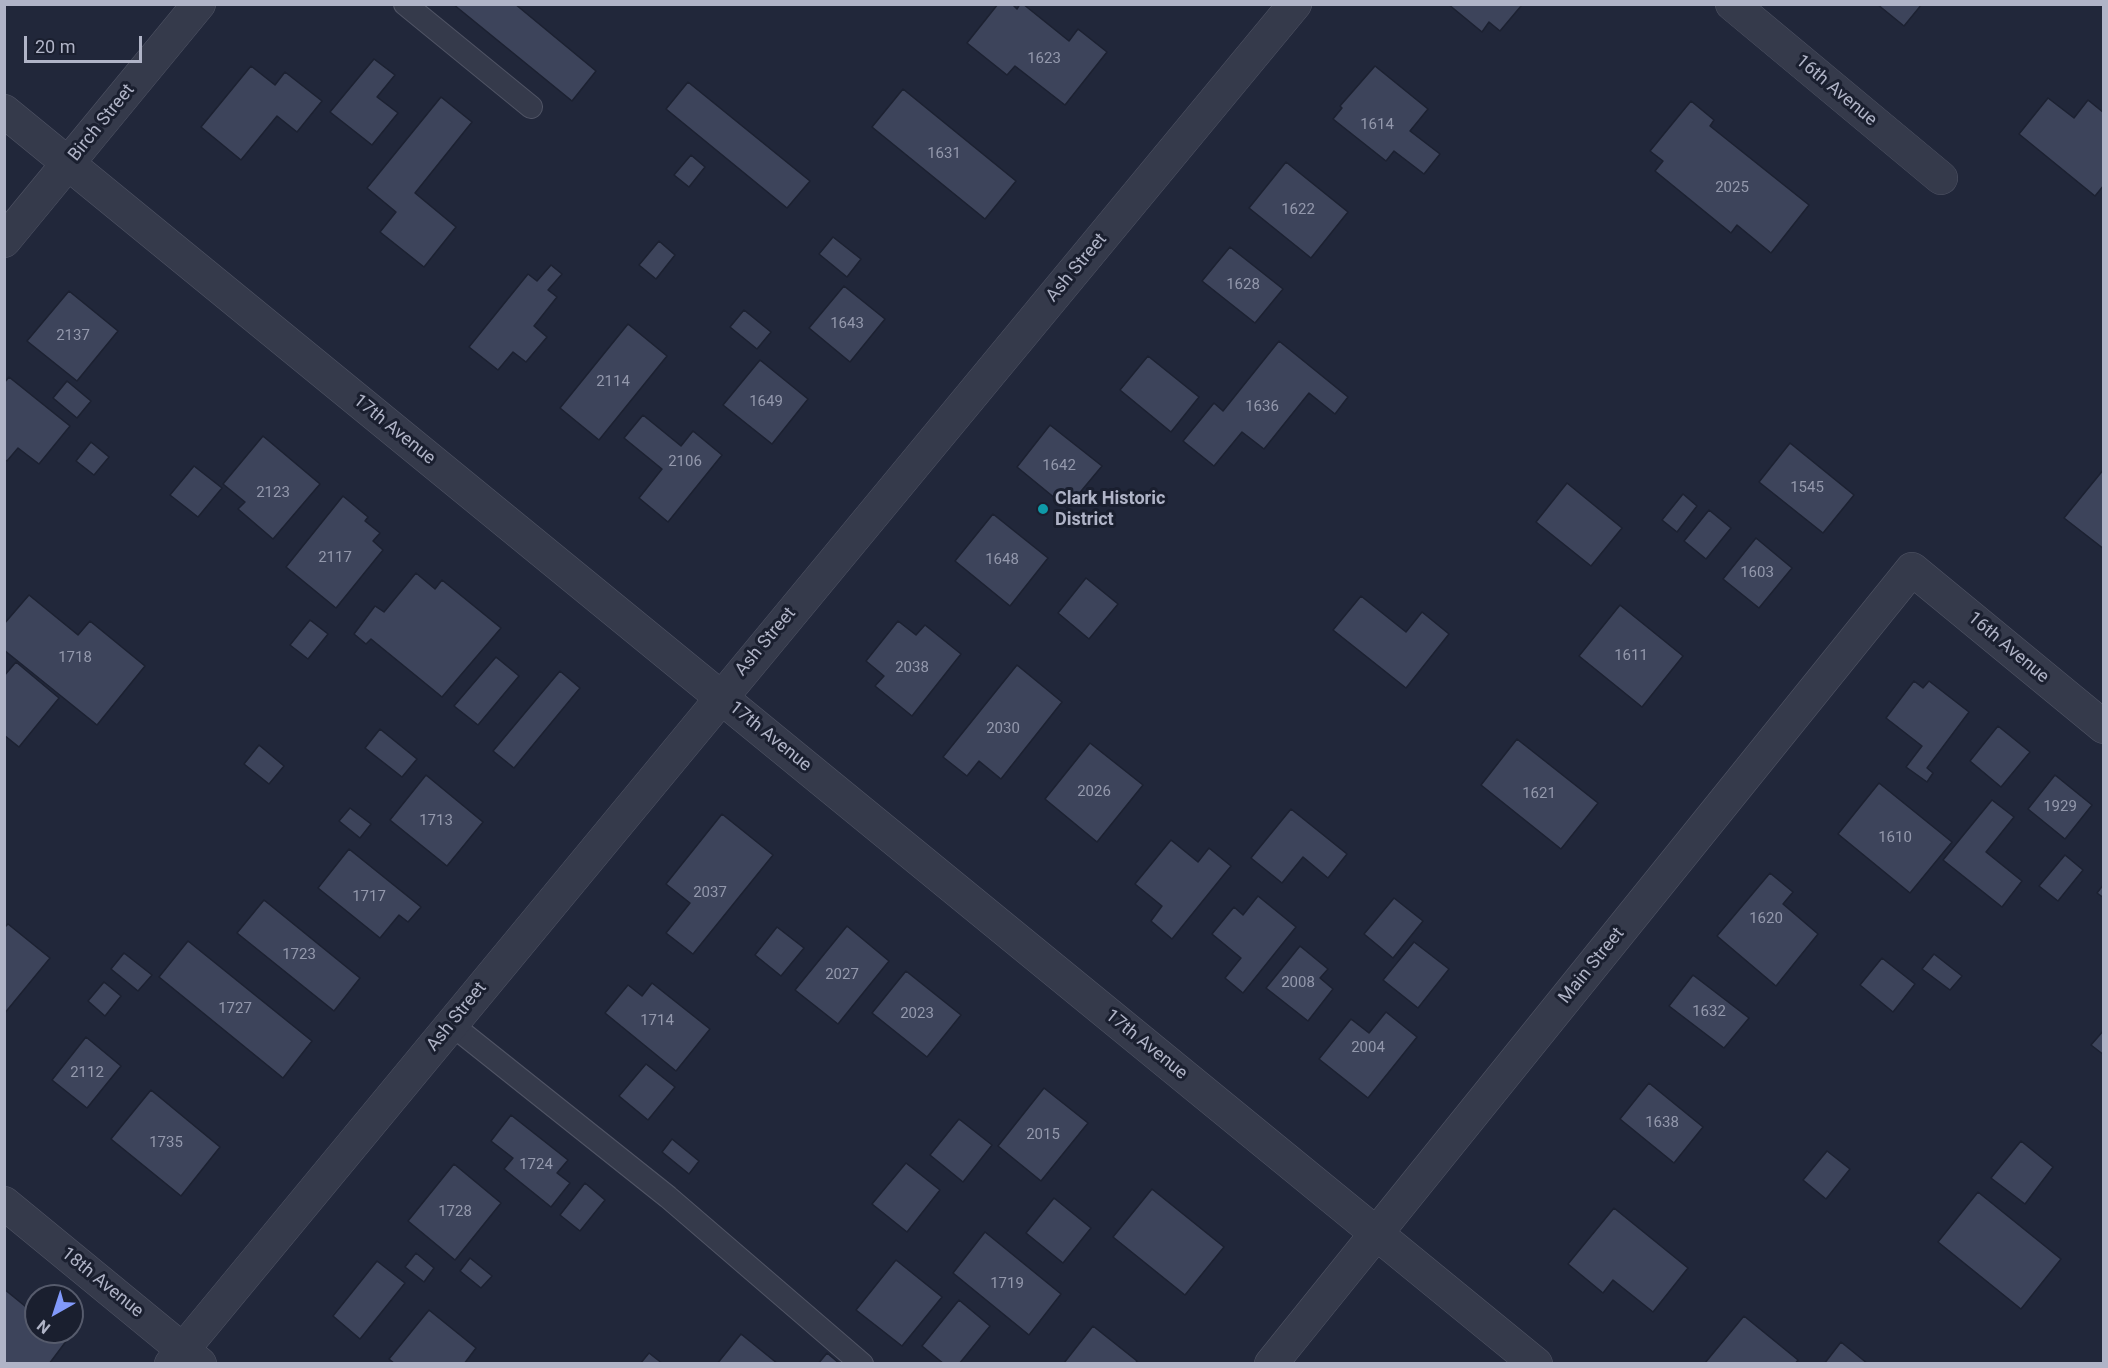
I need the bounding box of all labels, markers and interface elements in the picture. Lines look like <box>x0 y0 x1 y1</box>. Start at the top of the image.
scale bar <box>27 24 146 62</box>
text: 20 m <box>35 36 75 57</box>
house number: 1623 <box>1027 50 1061 68</box>
street label: 16th Avenue <box>1791 51 1881 131</box>
street label: Birch Street <box>64 80 140 166</box>
house number: 1614 <box>1360 116 1394 134</box>
house number: 1631 <box>927 145 961 163</box>
house number: 2025 <box>1715 179 1749 197</box>
house number: 1622 <box>1281 201 1315 219</box>
street label: Ash Street <box>1042 229 1112 307</box>
house number: 1628 <box>1226 276 1260 294</box>
house number: 1643 <box>830 315 864 333</box>
house number: 2137 <box>56 327 90 345</box>
house number: 2114 <box>596 373 630 391</box>
street label: 17th Avenue <box>349 390 439 470</box>
house number: 1649 <box>749 393 783 411</box>
house number: 1636 <box>1245 398 1279 416</box>
house number: 2106 <box>668 453 702 471</box>
house number: 1642 <box>1042 457 1076 475</box>
house number: 1545 <box>1790 479 1824 497</box>
house number: 2123 <box>256 484 290 502</box>
place label: Clark Historic District <box>1055 488 1165 530</box>
marker: Clark Historic District <box>1036 502 1050 516</box>
house number: 2117 <box>318 549 352 567</box>
house number: 1648 <box>985 551 1019 569</box>
house number: 1603 <box>1740 564 1774 582</box>
street label: Ash Street <box>731 603 801 681</box>
street label: 16th Avenue <box>1963 608 2053 688</box>
house number: 1611 <box>1614 647 1648 665</box>
house number: 1718 <box>58 649 92 667</box>
house number: 2038 <box>895 659 929 677</box>
street label: 17th Avenue <box>725 697 815 777</box>
house number: 2030 <box>986 720 1020 738</box>
house number: 2026 <box>1077 783 1111 801</box>
house number: 1621 <box>1522 785 1556 803</box>
house number: 1929 <box>2043 798 2077 816</box>
house number: 1713 <box>419 812 453 830</box>
house number: 1610 <box>1878 829 1912 847</box>
house number: 2037 <box>693 884 727 902</box>
house number: 1717 <box>352 888 386 906</box>
house number: 1620 <box>1749 910 1783 928</box>
street label: Main Street <box>1555 924 1629 1008</box>
house number: 1723 <box>282 946 316 964</box>
house number: 2027 <box>825 966 859 984</box>
house number: 2008 <box>1281 974 1315 992</box>
street label: Ash Street <box>423 978 491 1056</box>
house number: 1727 <box>218 1000 252 1018</box>
house number: 1632 <box>1692 1003 1726 1021</box>
house number: 2023 <box>900 1005 934 1023</box>
street label: 17th Avenue <box>1101 1005 1191 1085</box>
house number: 1714 <box>640 1012 674 1030</box>
house number: 2004 <box>1351 1039 1385 1057</box>
house number: 2112 <box>70 1064 104 1082</box>
house number: 1638 <box>1645 1114 1679 1132</box>
house number: 2015 <box>1026 1126 1060 1144</box>
house number: 1735 <box>149 1134 183 1152</box>
house number: 1724 <box>519 1156 553 1174</box>
house number: 1728 <box>438 1203 472 1221</box>
street label: 18th Avenue <box>57 1243 147 1323</box>
house number: 1719 <box>990 1275 1024 1293</box>
north arrow <box>24 1284 84 1344</box>
text: N <box>33 1316 54 1338</box>

